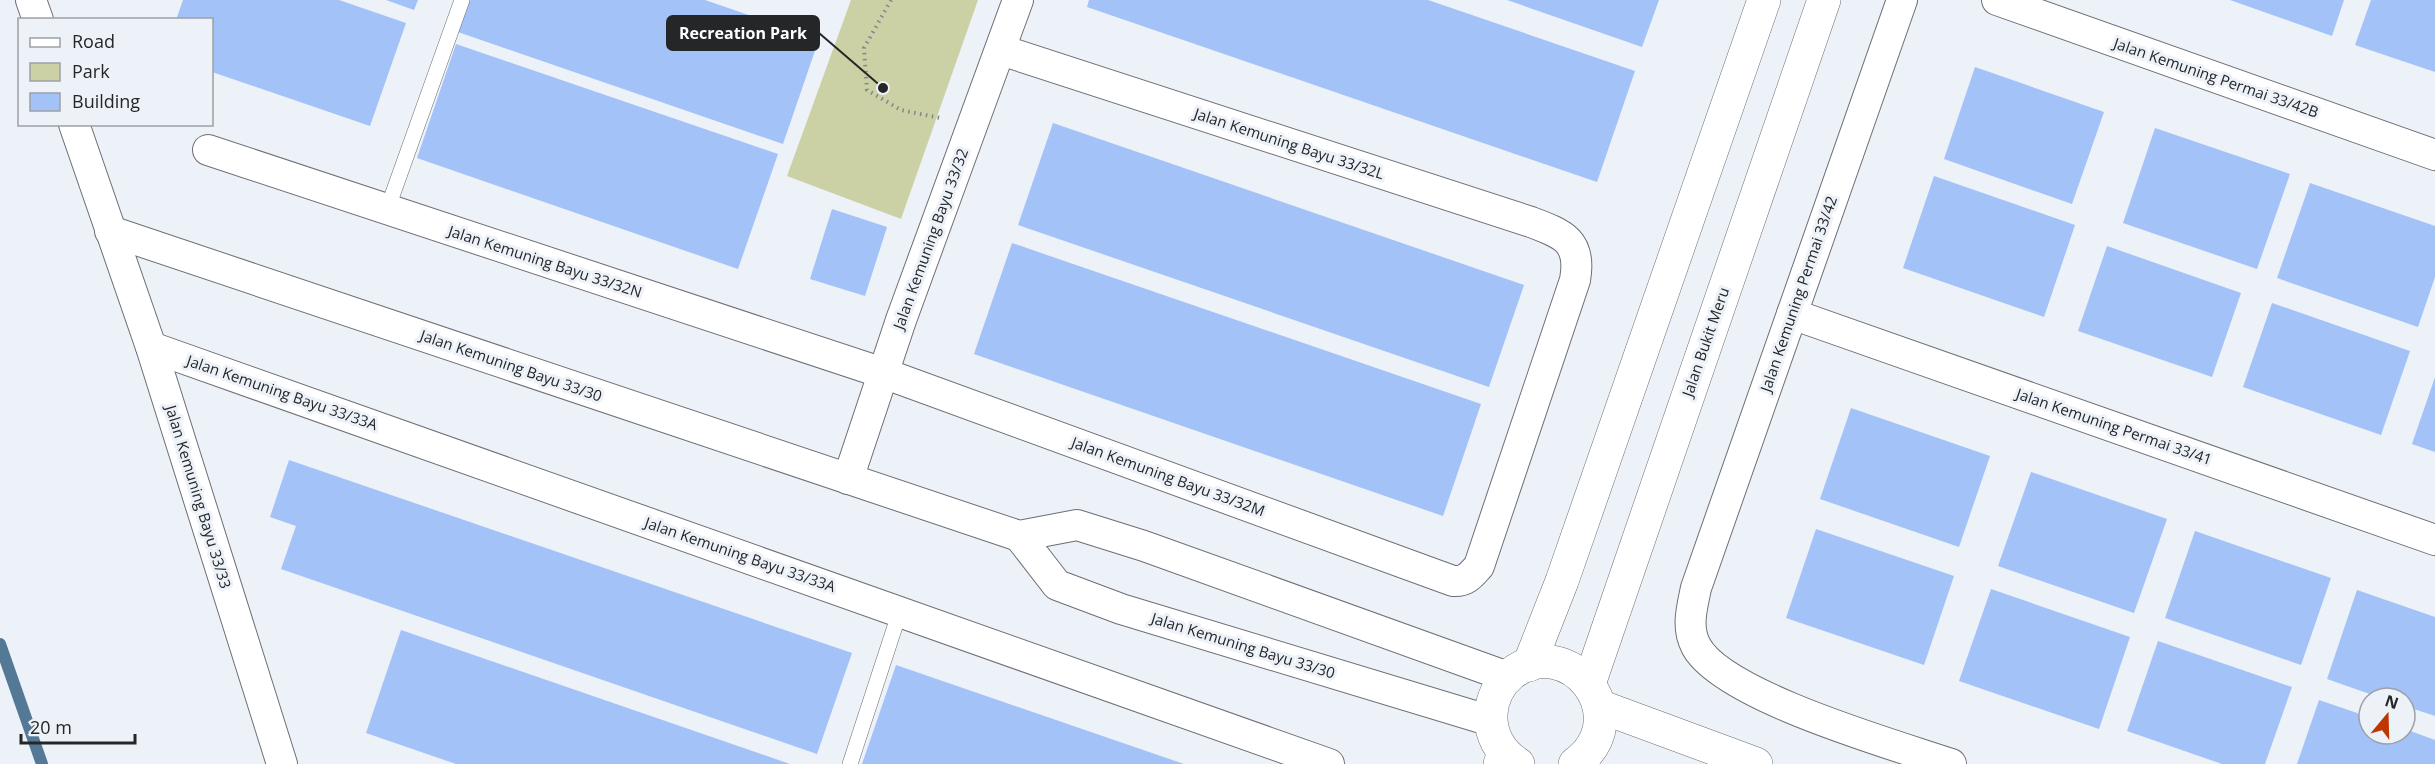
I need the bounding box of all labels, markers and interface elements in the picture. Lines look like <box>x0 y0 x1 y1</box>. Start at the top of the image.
callout: Recreation Park <box>667 16 819 50</box>
legend <box>18 18 213 126</box>
text: Recreation Park <box>679 22 807 44</box>
text: Road <box>72 29 115 53</box>
street label: Jalan Kemuning Permai 33/42B <box>2109 32 2321 122</box>
text: Park <box>72 59 110 83</box>
text: Building <box>72 89 140 113</box>
street label: Jalan Kemuning Bayu 33/32L <box>1190 102 1387 183</box>
street label: Jalan Kemuning Bayu 33/32 <box>887 146 972 334</box>
street label: Jalan Kemuning Permai 33/42 <box>1754 193 1841 396</box>
street label: Jalan Kemuning Bayu 33/32N <box>444 220 645 302</box>
street label: Jalan Bukit Meru <box>1676 284 1733 401</box>
street label: Jalan Kemuning Bayu 33/30 <box>416 324 605 406</box>
street label: Jalan Kemuning Bayu 33/33A <box>182 349 381 434</box>
street label: Jalan Kemuning Permai 33/41 <box>2012 382 2215 469</box>
street label: Jalan Kemuning Bayu 33/33 <box>161 401 236 591</box>
street label: Jalan Kemuning Bayu 33/32M <box>1067 431 1268 520</box>
street label: Jalan Kemuning Bayu 33/33A <box>640 511 839 596</box>
street label: Jalan Kemuning Bayu 33/30 <box>1147 607 1338 683</box>
north arrow <box>2357 686 2417 746</box>
text: N <box>2382 689 2402 714</box>
scale bar <box>21 707 135 745</box>
text: 20 m <box>30 715 72 739</box>

